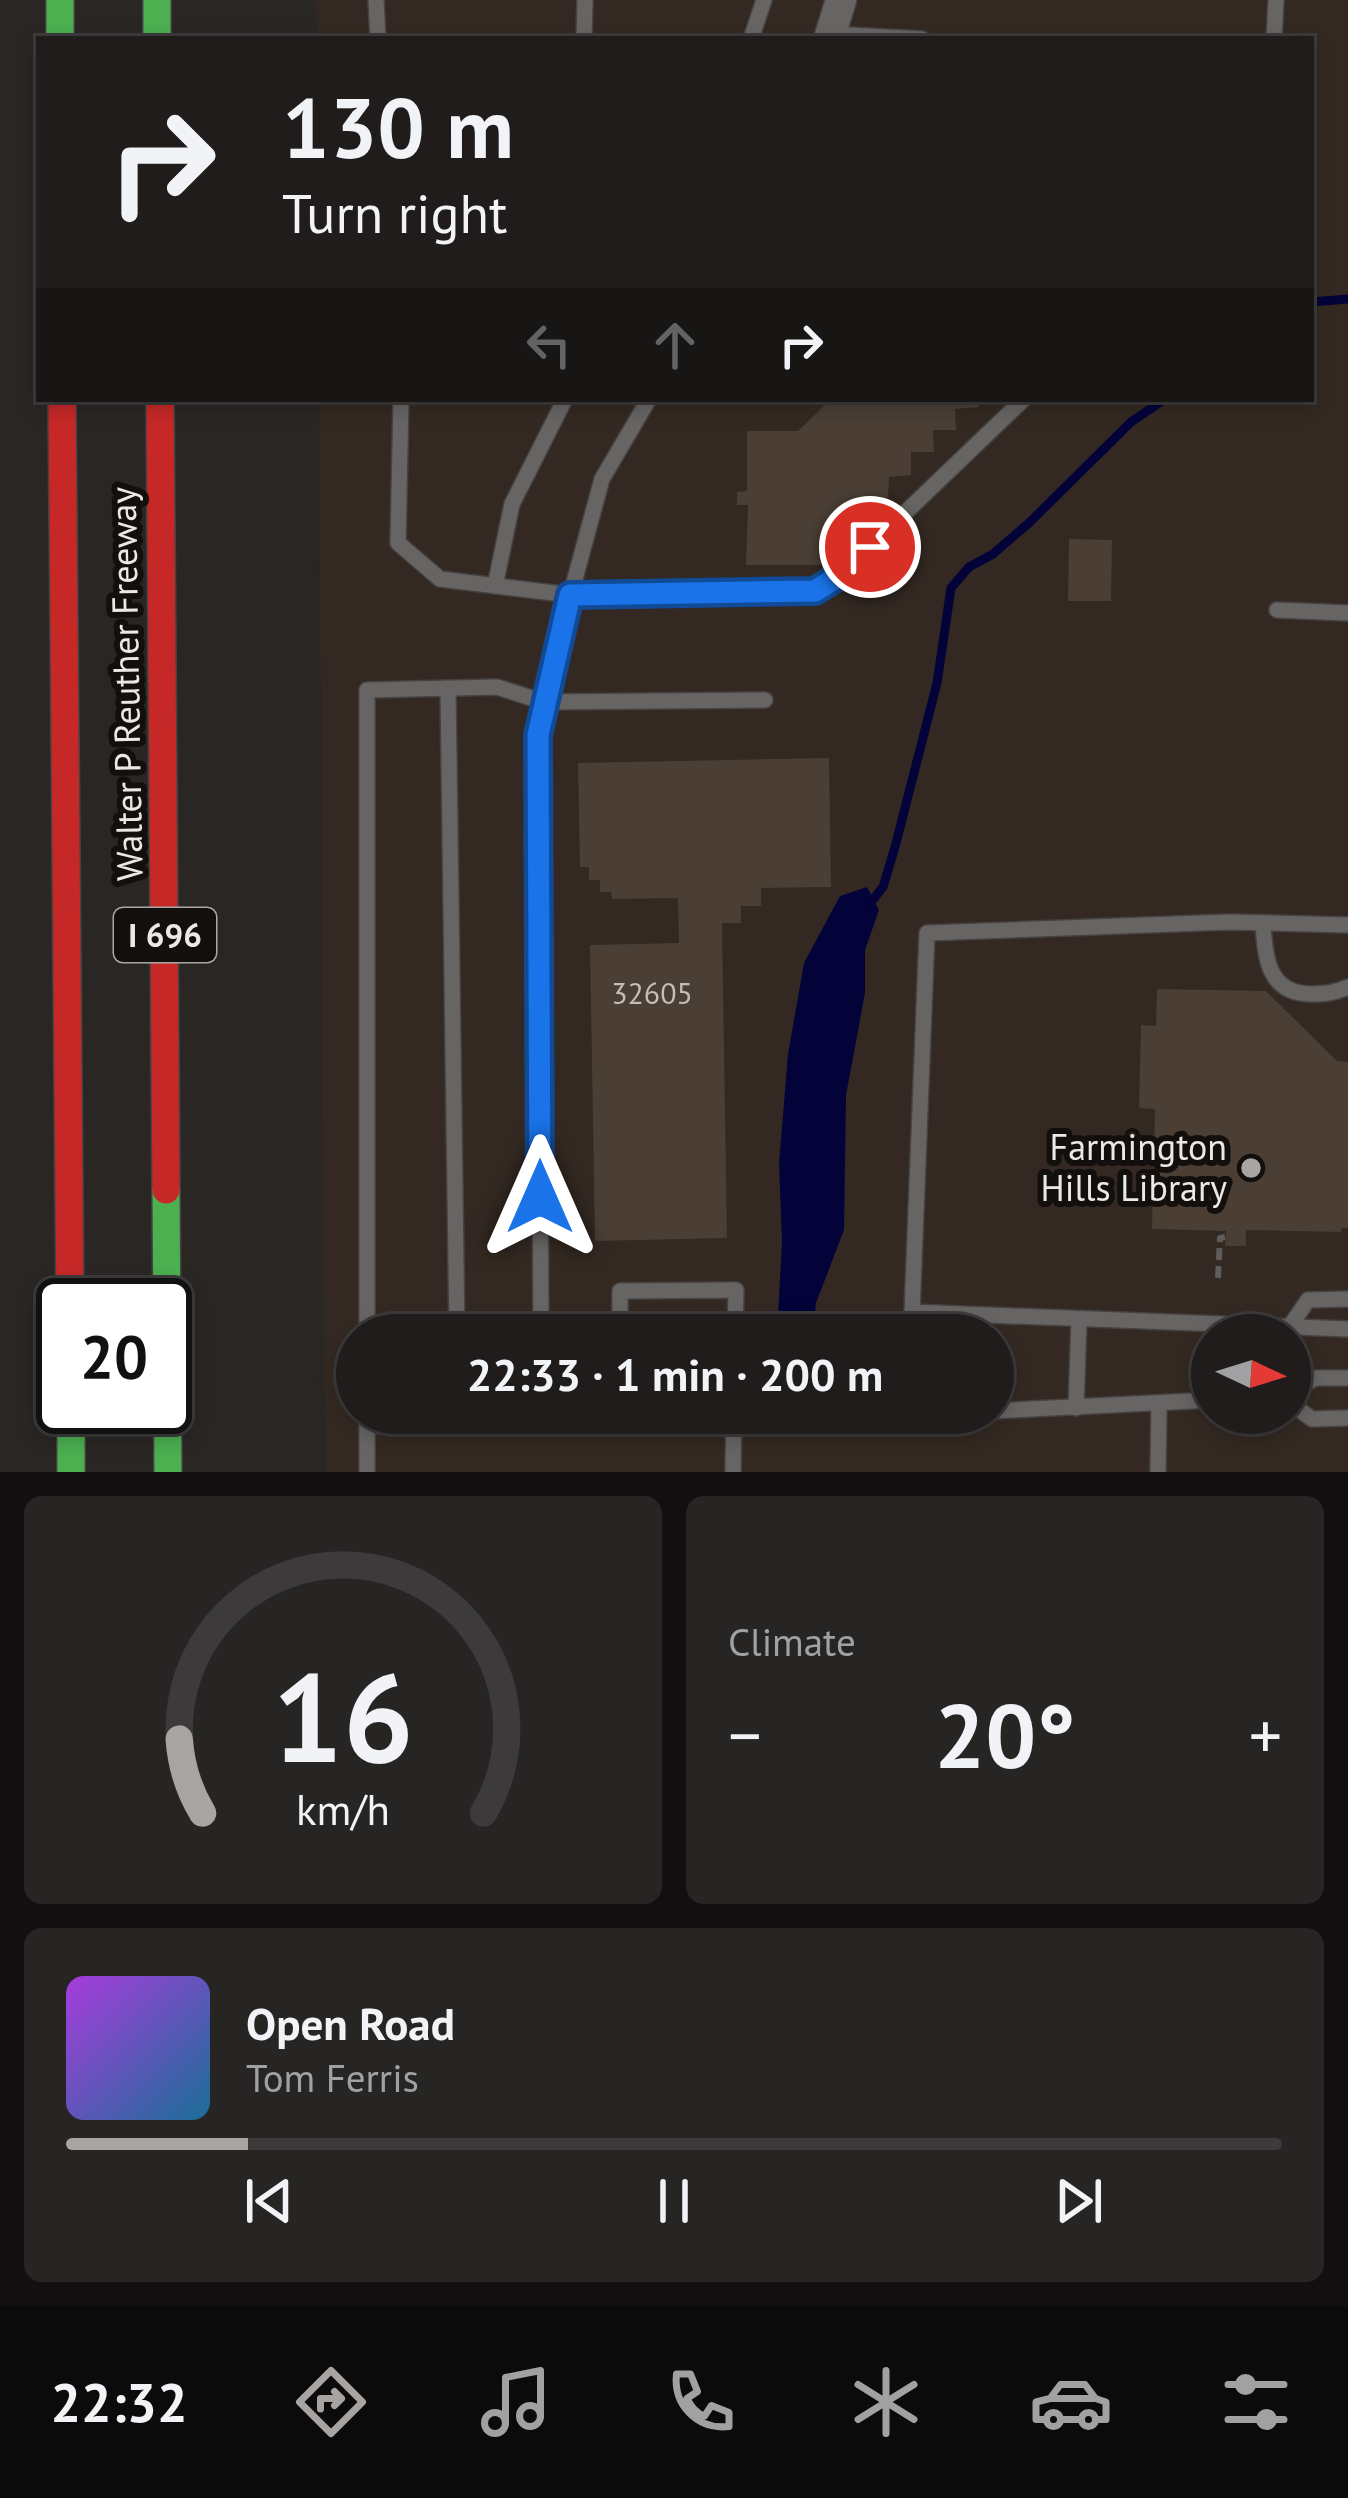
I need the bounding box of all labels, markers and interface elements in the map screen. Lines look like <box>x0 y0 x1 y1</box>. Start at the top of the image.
text: 130 m <box>282 72 514 181</box>
icon: right <box>84 84 240 240</box>
text: Turn right <box>282 178 507 248</box>
icon: left <box>516 312 582 378</box>
icon: ahead <box>642 312 708 378</box>
icon: right <box>768 312 834 378</box>
street label: Walter P Reuther Freeway <box>99 486 152 881</box>
pin <box>819 496 921 598</box>
icon: arrive <box>837 514 903 580</box>
road number: I 696 <box>114 908 216 962</box>
house number: 32605 <box>611 973 693 1012</box>
place label: Farmington Hills Library <box>1041 1123 1227 1211</box>
position arrow <box>477 1134 603 1260</box>
marker: Farmington Hills Library <box>1238 1155 1264 1181</box>
speed limit sign: 20 <box>36 1278 192 1434</box>
north arrow <box>1191 1314 1311 1434</box>
map controls <box>1191 1314 1311 1434</box>
text: 22:33 · 1 min · 200 m <box>467 1345 883 1403</box>
text: Climate <box>728 1616 856 1667</box>
text: 16 <box>272 1635 414 1796</box>
text: 20° <box>934 1676 1076 1793</box>
text: − <box>728 1692 761 1777</box>
text: + <box>1249 1692 1282 1777</box>
text: km/h <box>296 1781 390 1837</box>
text: Open Road <box>246 1994 455 2052</box>
text: Tom Ferris <box>246 2052 419 2103</box>
icon: previous <box>236 2168 302 2234</box>
icon: pause <box>641 2168 707 2234</box>
icon: next <box>1046 2168 1112 2234</box>
icon: directions <box>289 2360 373 2444</box>
icon: music <box>474 2360 558 2444</box>
icon: phone <box>659 2360 743 2444</box>
icon: climate <box>844 2360 928 2444</box>
icon: car <box>1029 2360 1113 2444</box>
icon: filters <box>1214 2360 1298 2444</box>
text: 22:32 <box>51 2367 188 2437</box>

